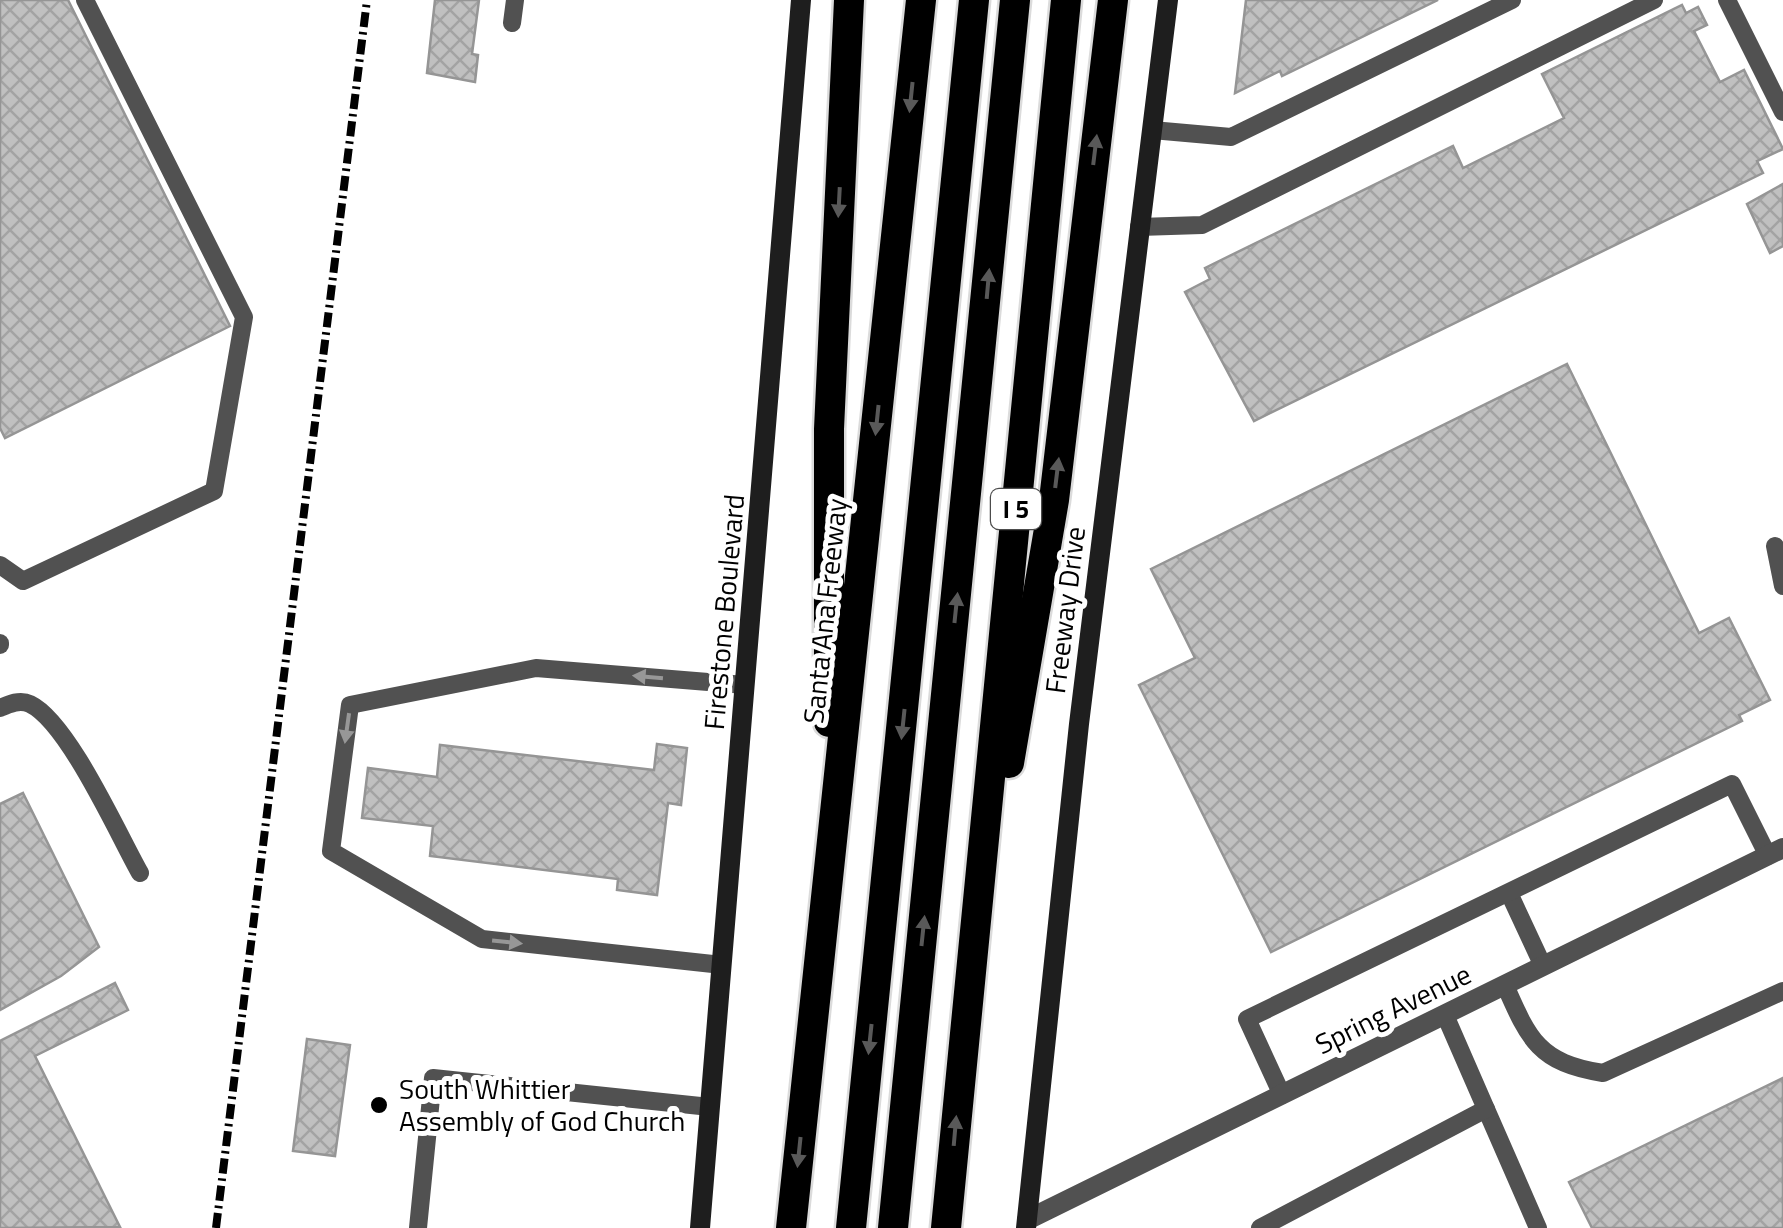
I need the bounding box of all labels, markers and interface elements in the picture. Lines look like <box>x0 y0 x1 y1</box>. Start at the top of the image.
one-way arrow <box>903 82 919 113</box>
one-way arrow <box>1087 133 1103 165</box>
one-way arrow <box>831 187 847 219</box>
one-way arrow <box>980 268 996 299</box>
one-way arrow <box>869 405 885 437</box>
one-way arrow <box>1049 456 1065 488</box>
road number: I 5 <box>991 489 1041 529</box>
street label: Firestone Boulevard <box>692 492 755 731</box>
street label: Santa Ana Freeway <box>791 496 858 726</box>
street label: Freeway Drive <box>1033 524 1096 696</box>
one-way arrow <box>949 591 965 623</box>
one-way arrow <box>632 668 664 684</box>
one-way arrow <box>894 709 910 740</box>
one-way arrow <box>339 712 355 744</box>
one-way arrow <box>915 914 931 946</box>
one-way arrow <box>491 934 523 950</box>
street label: Spring Avenue <box>1307 952 1478 1065</box>
one-way arrow <box>862 1024 878 1055</box>
place label: South Whittier Assembly of God Church <box>399 1067 685 1142</box>
marker: South Whittier Assembly of God Church <box>368 1094 390 1116</box>
one-way arrow <box>948 1115 964 1146</box>
one-way arrow <box>791 1137 807 1168</box>

